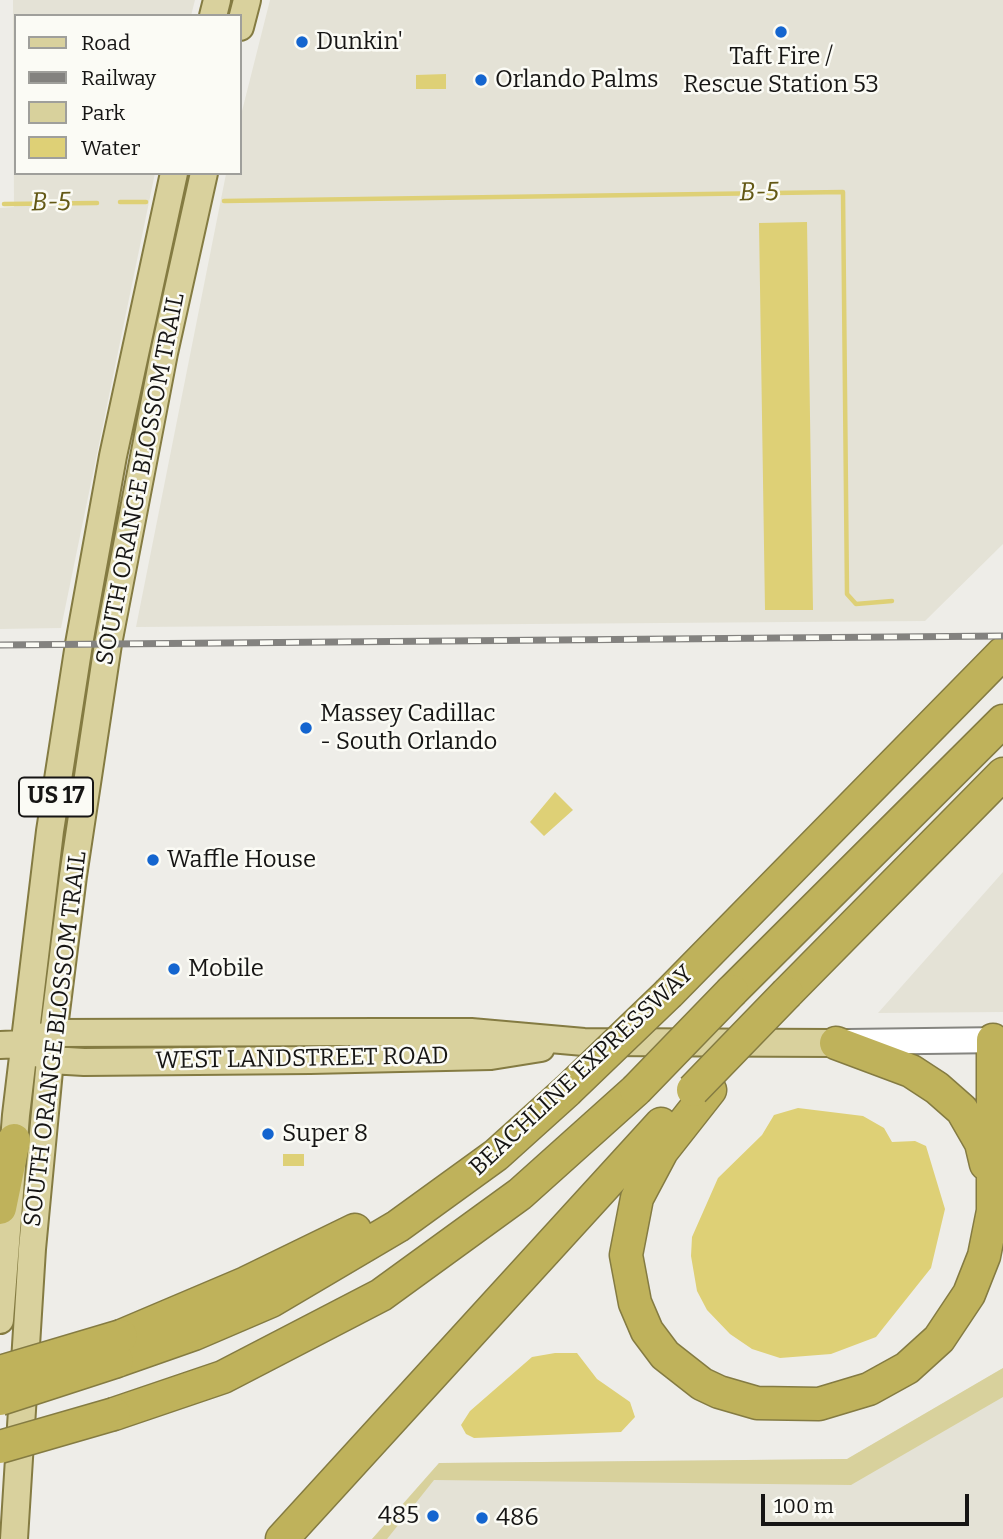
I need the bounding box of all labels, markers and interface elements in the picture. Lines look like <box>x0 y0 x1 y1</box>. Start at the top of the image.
legend <box>14 14 242 175</box>
marker: Taft Fire / Rescue Station 53 <box>773 24 789 40</box>
place label: Dunkin' <box>316 28 403 56</box>
text: Road <box>81 30 130 56</box>
marker: Dunkin' <box>294 34 310 50</box>
place label: Taft Fire / Rescue Station 53 <box>683 43 879 99</box>
text: Railway <box>81 65 156 91</box>
place label: Orlando Palms <box>495 66 659 94</box>
marker: Orlando Palms <box>473 72 489 88</box>
text: Park <box>81 100 125 126</box>
text: Water <box>81 135 140 161</box>
water label: B-5 <box>739 177 779 209</box>
water label: B-5 <box>31 187 71 219</box>
street label: SOUTH ORANGE BLOSSOM TRAIL <box>91 291 191 667</box>
place label: Massey Cadillac - South Orlando <box>320 700 497 756</box>
marker: Massey Cadillac - South Orlando <box>298 720 314 736</box>
road number: US 17 <box>19 778 93 817</box>
place label: Waffle House <box>167 846 316 874</box>
street label: SOUTH ORANGE BLOSSOM TRAIL <box>19 850 93 1228</box>
marker: Waffle House <box>145 852 161 868</box>
place label: Mobile <box>188 955 264 983</box>
street label: BEACHLINE EXPRESSWAY <box>464 960 700 1182</box>
marker: Mobile <box>166 961 182 977</box>
street label: WEST LANDSTREET ROAD <box>155 1042 449 1076</box>
place label: Super 8 <box>282 1120 368 1148</box>
marker: Super 8 <box>260 1126 276 1142</box>
scale bar <box>765 1480 973 1524</box>
text: 100 m <box>774 1493 834 1519</box>
place label: 485 <box>378 1502 419 1530</box>
place label: 486 <box>496 1504 539 1532</box>
marker: 485 <box>425 1508 441 1524</box>
marker: 486 <box>474 1510 490 1526</box>

